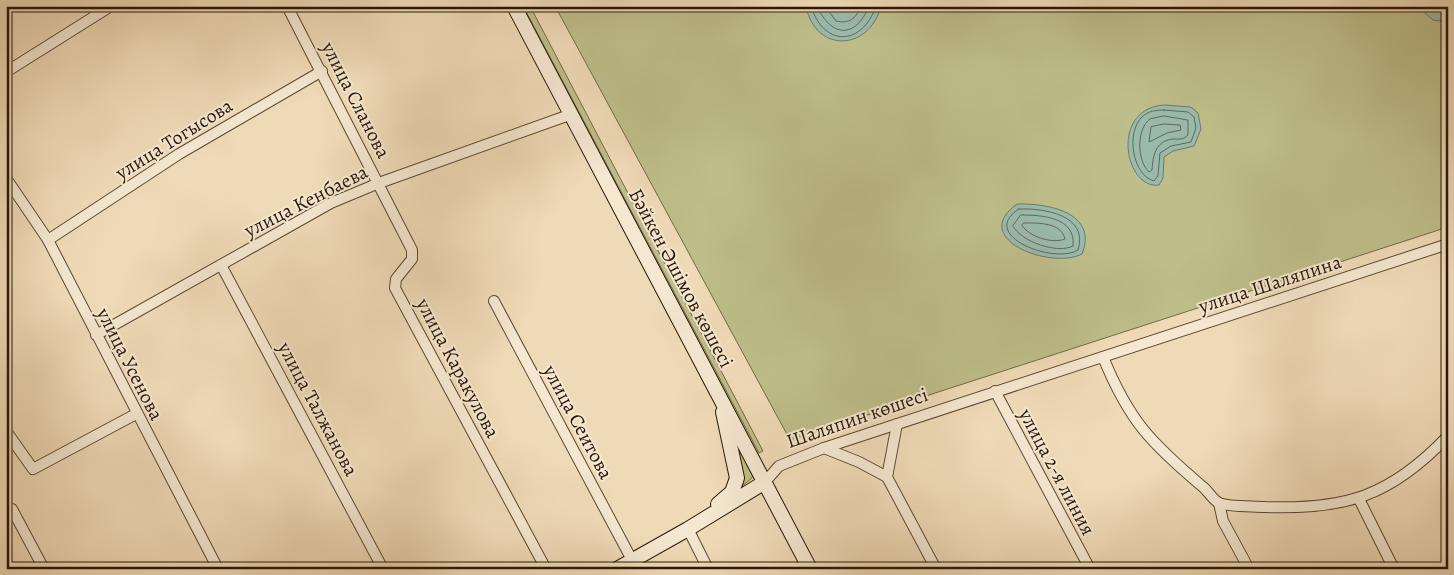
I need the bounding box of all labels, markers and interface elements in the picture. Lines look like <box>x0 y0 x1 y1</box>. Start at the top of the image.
street label: улица Сланова <box>315 36 397 163</box>
street label: улица Тогысова <box>109 92 239 186</box>
street label: улица Кенбаева <box>239 158 373 244</box>
street label: Бәйкен Әшімов көшесі <box>622 184 740 372</box>
street label: улица Шаляпина <box>1194 248 1346 320</box>
street label: улица Каракулова <box>409 292 507 443</box>
street label: улица Усенова <box>90 302 170 426</box>
street label: улица Талжанова <box>271 336 365 482</box>
street label: улица Сеитова <box>536 359 620 485</box>
street label: Шаляпин көшесі <box>782 381 932 455</box>
street label: улица 2-я линия <box>1012 403 1102 540</box>

